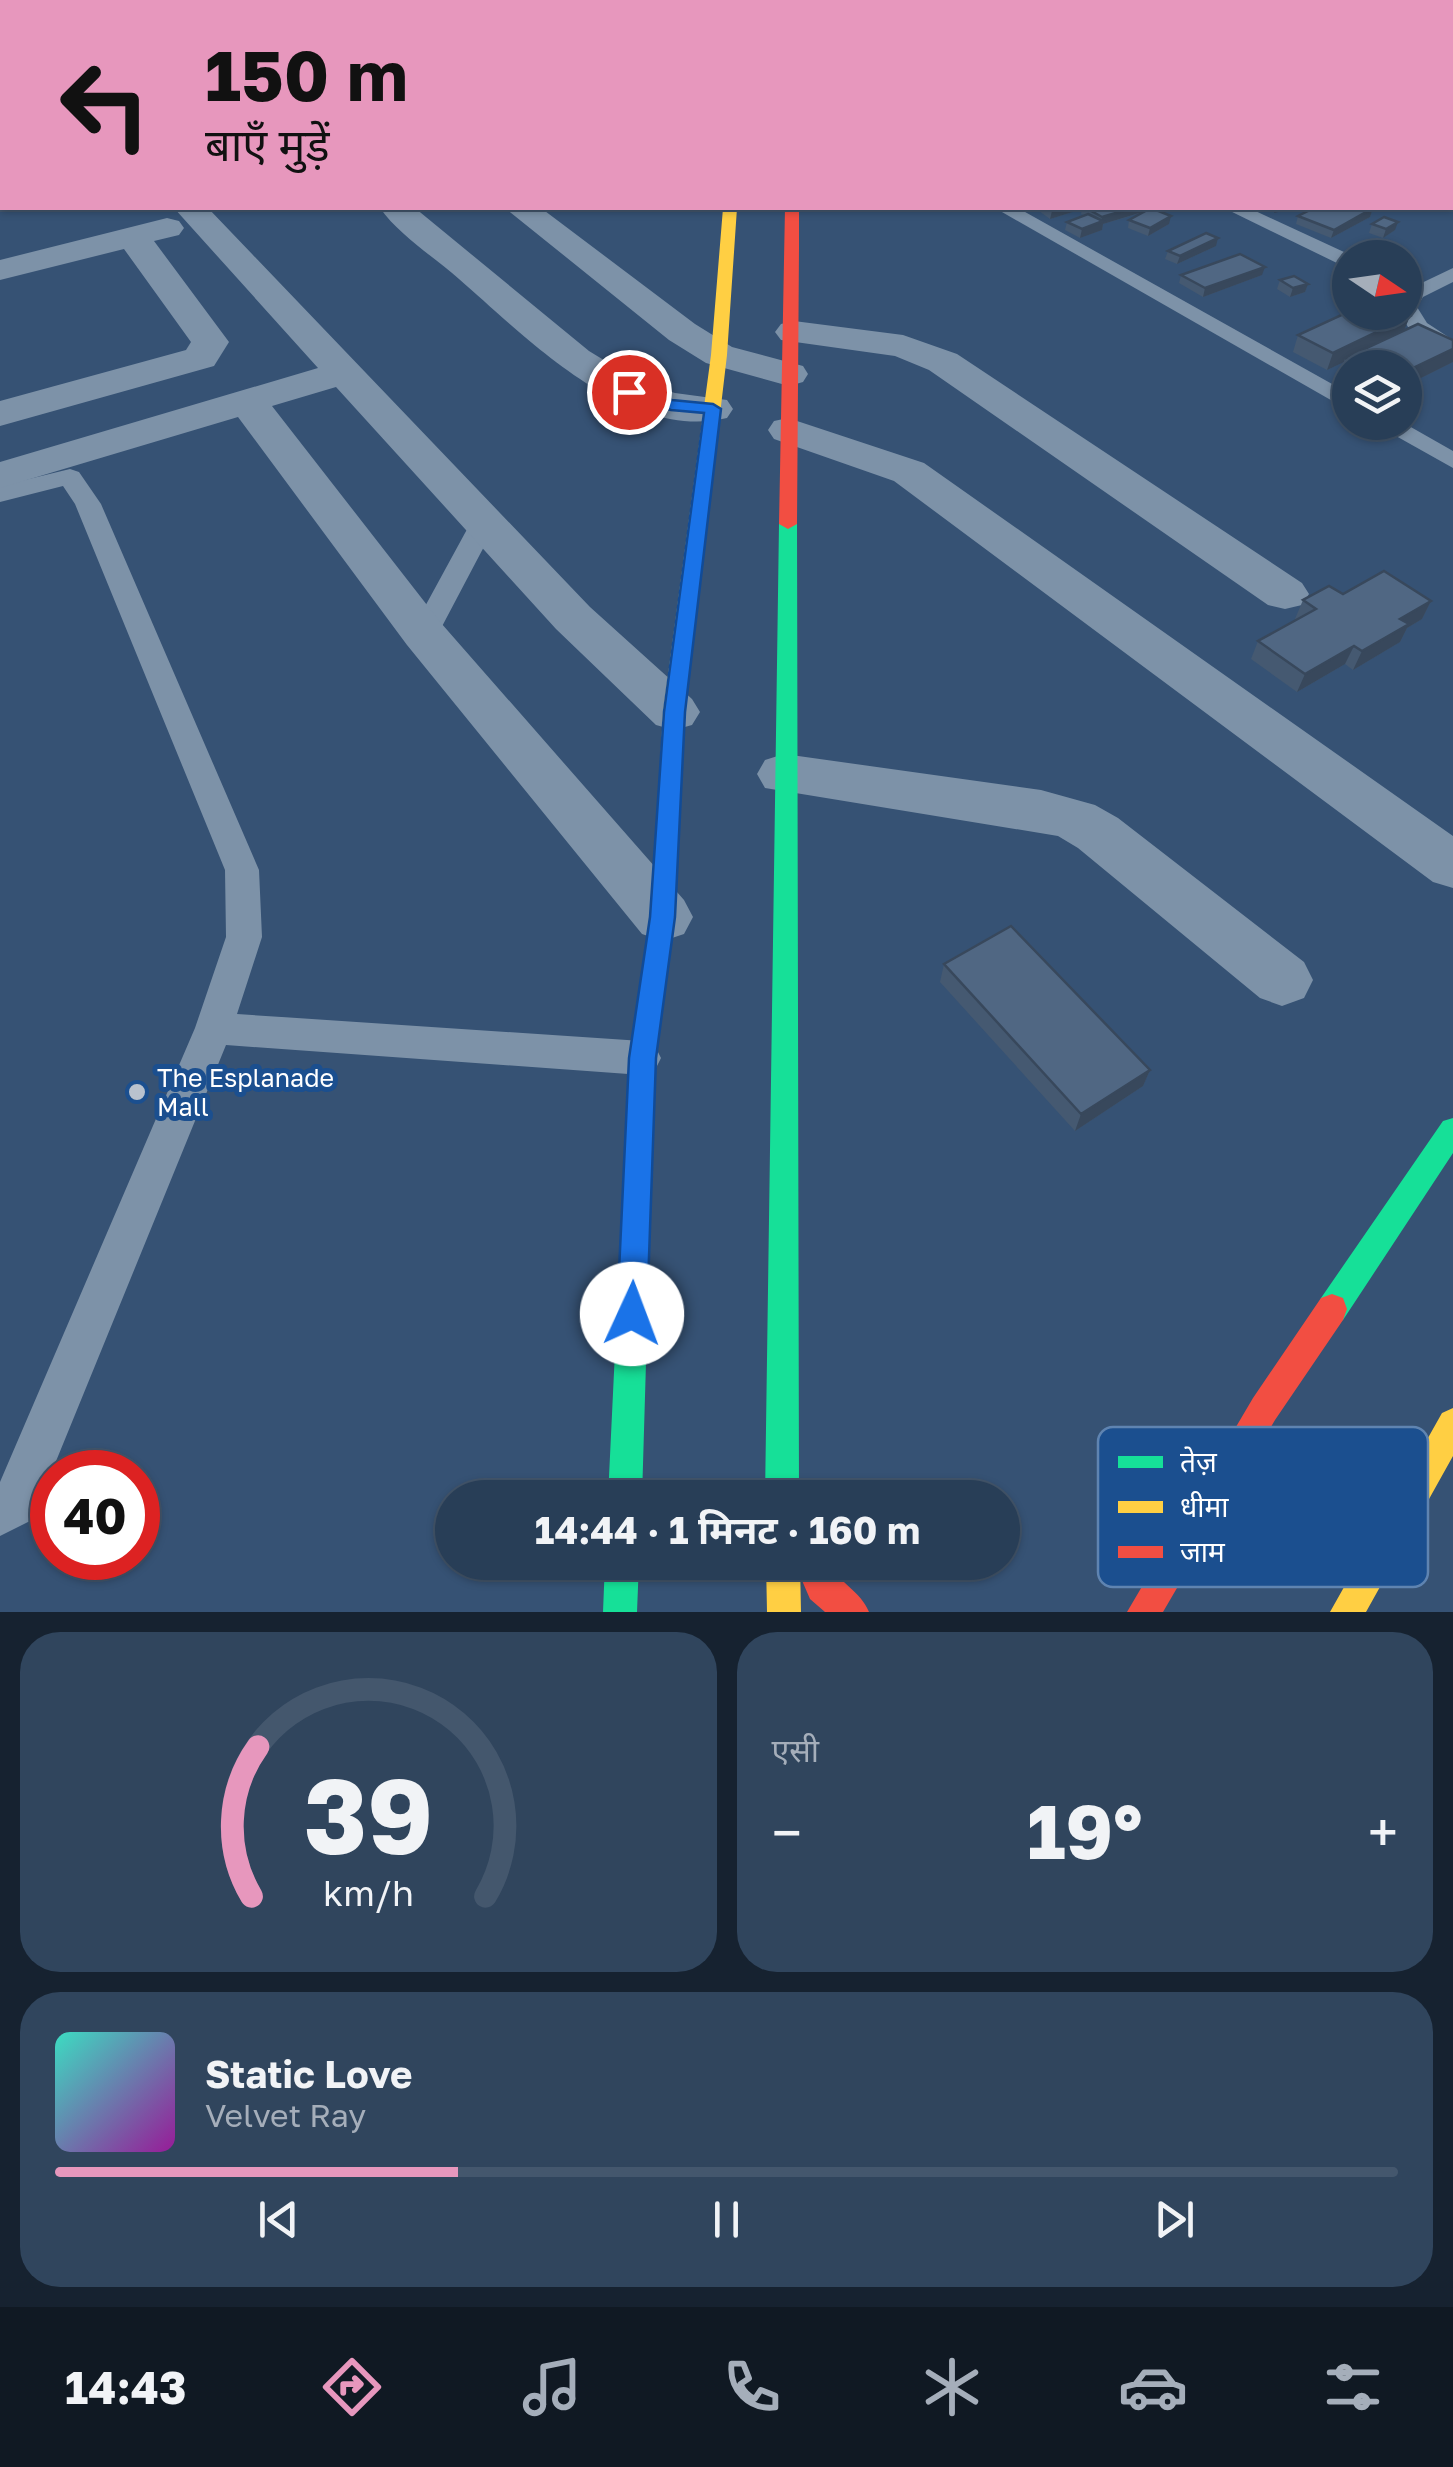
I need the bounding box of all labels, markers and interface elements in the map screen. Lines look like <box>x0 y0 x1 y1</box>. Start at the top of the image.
text: 150 m <box>205 32 408 116</box>
icon: left <box>40 40 170 170</box>
text: बाएँ मुड़ें <box>205 117 329 171</box>
north arrow <box>1332 240 1422 330</box>
map controls <box>1332 240 1422 440</box>
pin <box>587 350 672 435</box>
button: layers <box>1332 350 1422 440</box>
icon: arrive <box>602 365 657 420</box>
place label: The Esplanade Mall <box>157 1062 334 1122</box>
marker: The Esplanade Mall <box>126 1081 148 1103</box>
position arrow <box>580 1262 684 1366</box>
legend <box>1098 1427 1428 1587</box>
text: तेज़ <box>1180 1445 1218 1478</box>
speed limit sign: 40 <box>30 1450 160 1580</box>
text: धीमा <box>1180 1490 1229 1523</box>
text: 14:44 · 1 मिनट · 160 m <box>535 1507 920 1552</box>
text: जाम <box>1180 1535 1226 1568</box>
text: एसी <box>772 1731 819 1769</box>
text: 39 <box>304 1752 433 1877</box>
text: 19° <box>1027 1785 1143 1876</box>
text: − <box>772 1799 802 1865</box>
text: + <box>1368 1799 1398 1865</box>
text: km/h <box>323 1871 414 1914</box>
text: Static Love <box>205 2051 412 2096</box>
text: Velvet Ray <box>205 2096 366 2134</box>
icon: previous <box>251 2192 306 2247</box>
icon: pause <box>699 2192 754 2247</box>
icon: next <box>1147 2192 1202 2247</box>
icon: directions <box>317 2352 387 2422</box>
icon: music <box>517 2352 587 2422</box>
icon: phone <box>717 2352 787 2422</box>
icon: climate <box>917 2352 987 2422</box>
icon: car <box>1118 2352 1188 2422</box>
icon: filters <box>1318 2352 1388 2422</box>
text: 14:43 <box>65 2360 186 2414</box>

